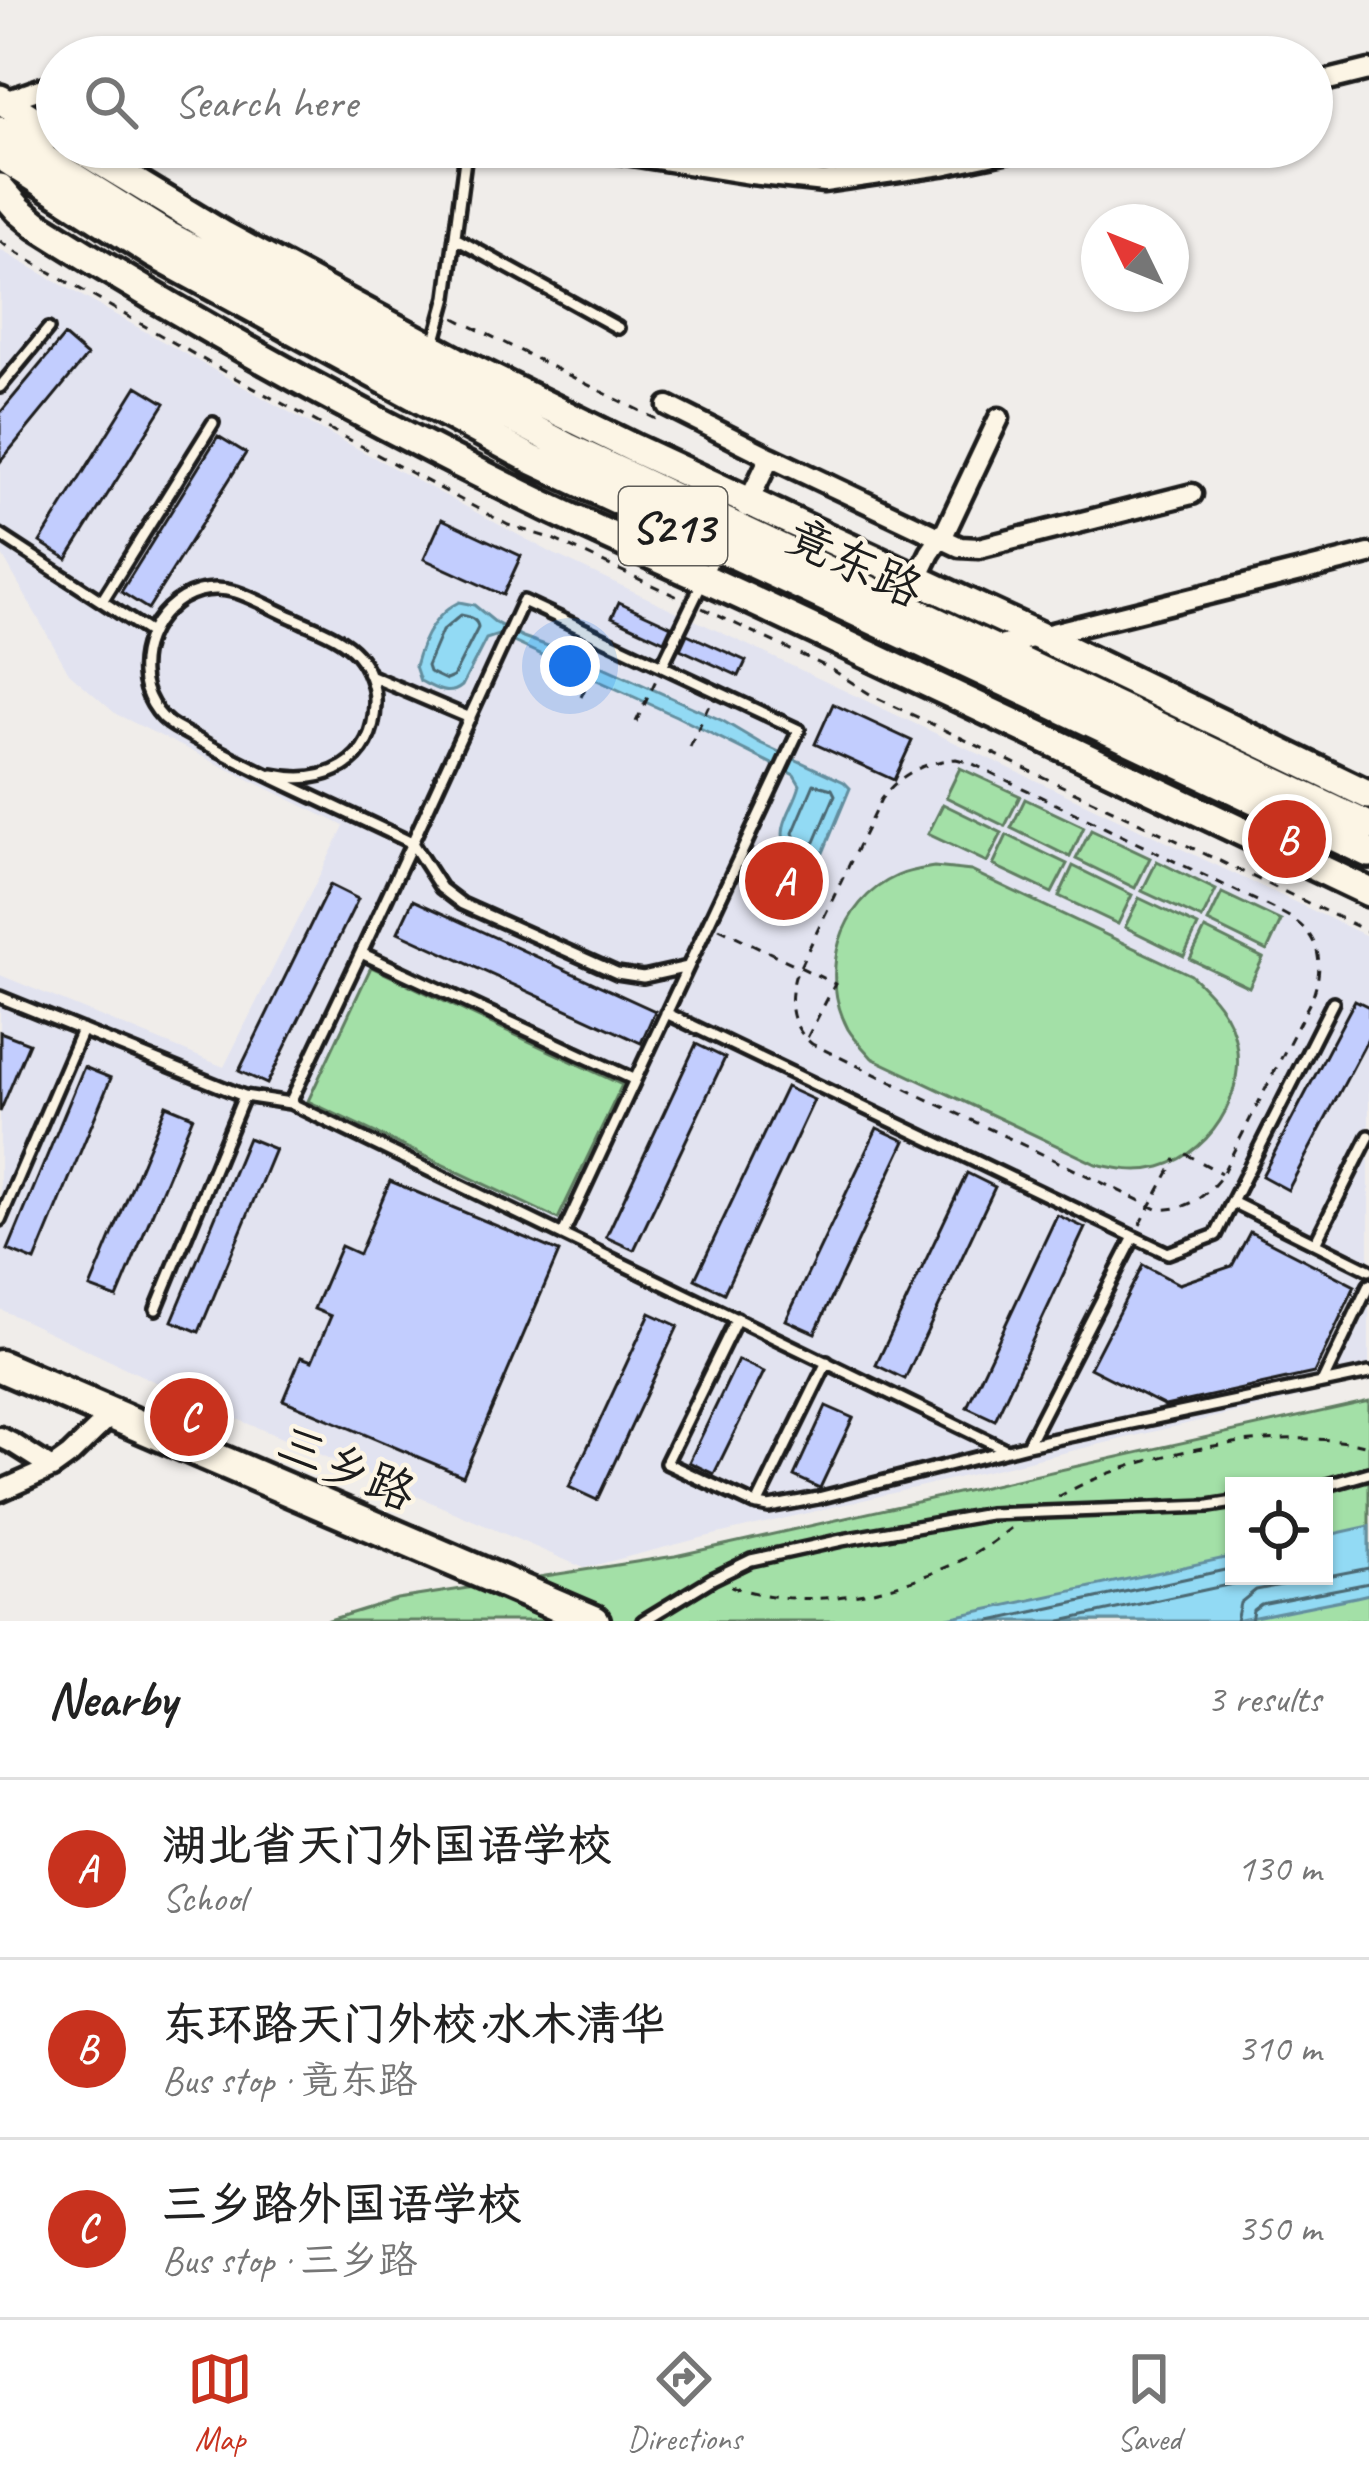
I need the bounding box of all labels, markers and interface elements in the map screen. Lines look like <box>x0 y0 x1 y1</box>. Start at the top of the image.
search box <box>36 36 1333 168</box>
icon: search <box>78 69 144 135</box>
text: Search here <box>174 74 357 131</box>
north arrow <box>1081 204 1189 312</box>
road number: S213 <box>619 487 727 565</box>
street label: 竟东路 <box>777 505 933 621</box>
your location <box>540 636 600 696</box>
pin: B <box>1248 794 1326 884</box>
pin: A <box>745 836 823 926</box>
pin: C <box>150 1372 228 1462</box>
street label: 三乡路 <box>269 1412 425 1524</box>
map controls <box>1225 1477 1333 1585</box>
button: locate <box>1225 1477 1333 1585</box>
text: Nearby <box>48 1667 176 1731</box>
text: 3 results <box>1207 1675 1321 1724</box>
text: 湖北省天门外国语学校 <box>162 1817 612 1874</box>
text: A <box>77 1844 97 1893</box>
text: 130 m <box>1237 1844 1321 1893</box>
text: School <box>162 1874 246 1923</box>
text: 东环路天门外校·水木清华 <box>162 1996 665 2053</box>
text: B <box>77 2024 97 2073</box>
text: 310 m <box>1237 2024 1321 2073</box>
text: Bus stop · 竟东路 <box>162 2056 417 2105</box>
text: 三乡路外国语学校 <box>162 2176 522 2233</box>
text: C <box>78 2204 96 2253</box>
text: 350 m <box>1237 2204 1321 2253</box>
text: Bus stop · 三乡路 <box>162 2236 417 2285</box>
tab: Map <box>187 2346 253 2460</box>
tab: Directions <box>627 2346 742 2460</box>
tab: Saved <box>1116 2346 1182 2460</box>

